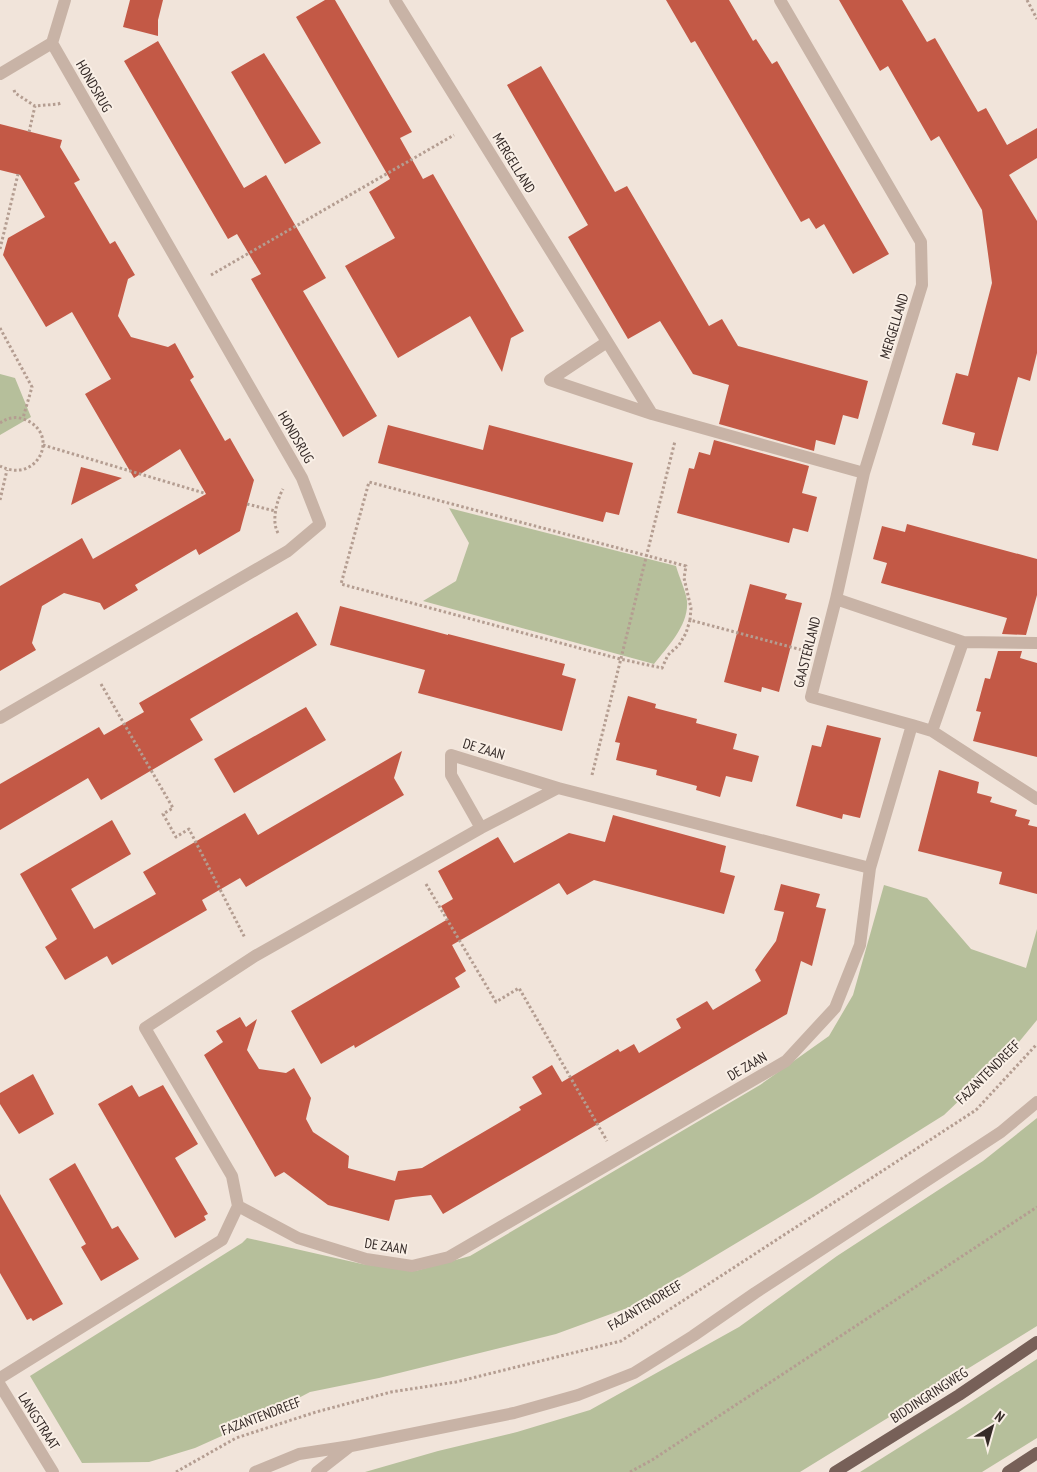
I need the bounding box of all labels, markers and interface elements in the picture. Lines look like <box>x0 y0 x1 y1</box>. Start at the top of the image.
street label: HONDSRUG <box>72 57 116 115</box>
street label: MERGELLAND <box>489 130 539 196</box>
street label: MERGELLAND <box>876 291 912 361</box>
street label: HONDSRUG <box>274 408 318 466</box>
street label: GAASTERLAND <box>789 615 825 689</box>
street label: DE ZAAN <box>461 734 507 764</box>
street label: FAZANTENDREEF <box>952 1036 1024 1108</box>
street label: DE ZAAN <box>724 1048 770 1084</box>
street label: DE ZAAN <box>363 1234 409 1258</box>
street label: FAZANTENDREEF <box>604 1276 686 1334</box>
street label: BIDDINGRINGWEG <box>887 1363 971 1427</box>
street label: LANGSTRAAT <box>14 1389 64 1454</box>
street label: FAZANTENDREEF <box>219 1392 304 1439</box>
north arrow <box>967 1402 1017 1452</box>
text: N <box>991 1407 1008 1426</box>

